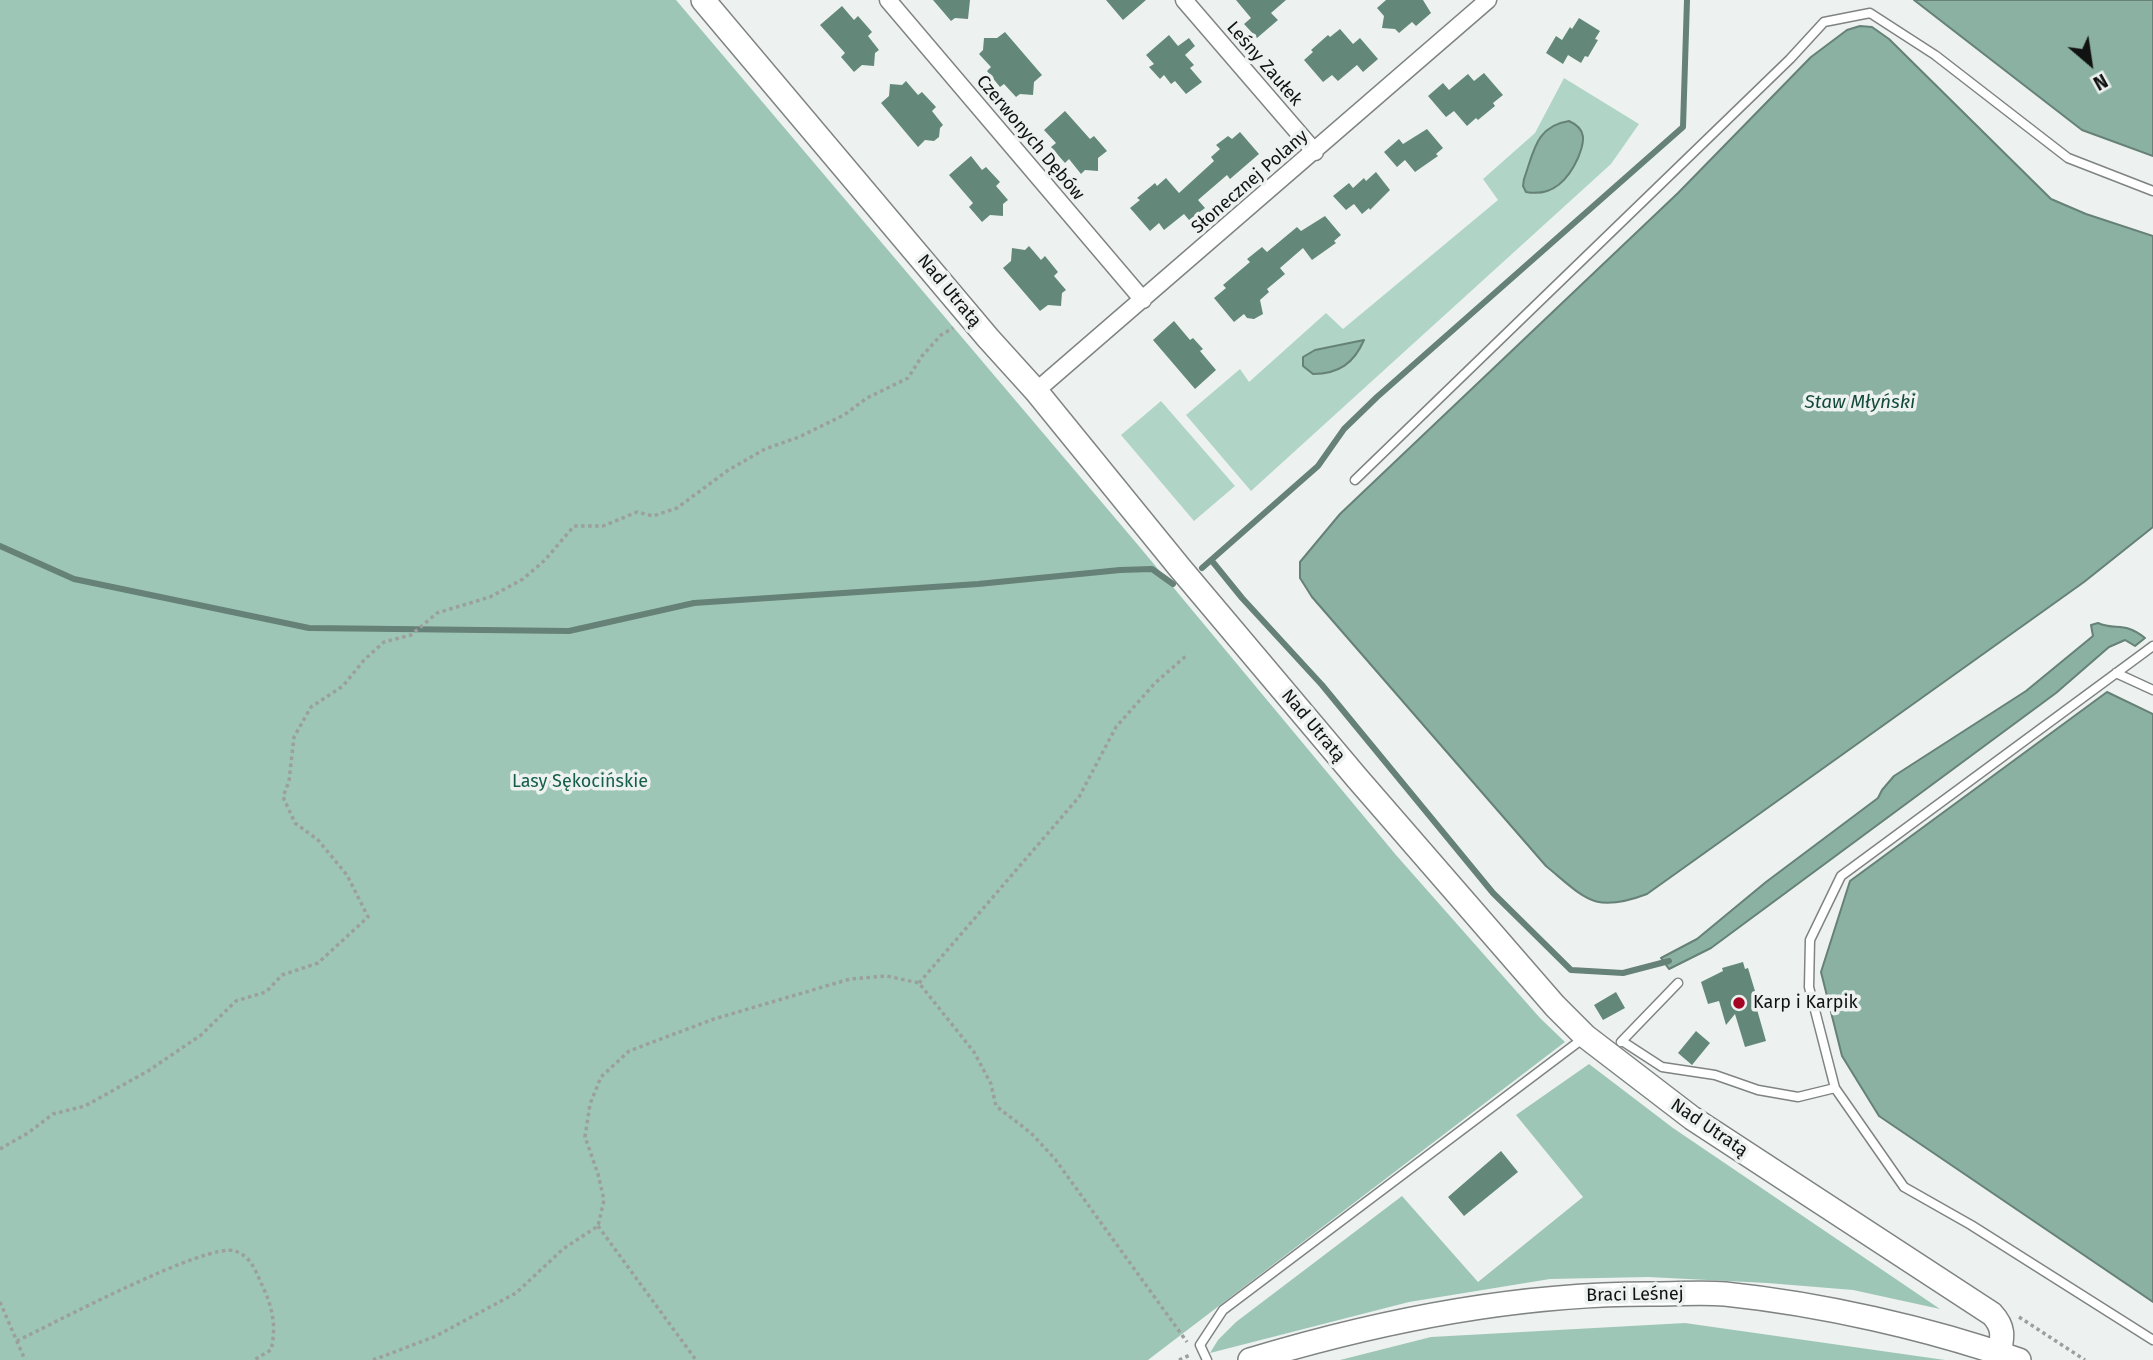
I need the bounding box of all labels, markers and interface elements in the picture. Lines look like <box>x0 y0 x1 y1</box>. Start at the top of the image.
street label: Leśny Zaułek <box>1222 17 1306 111</box>
north arrow <box>2055 28 2125 98</box>
text: N <box>2089 69 2112 95</box>
street label: Czerwonych Dębów <box>971 71 1089 205</box>
street label: Słonecznej Polany <box>1187 125 1313 239</box>
street label: Nad Utratą <box>912 250 986 332</box>
water label: Staw Młyński <box>1805 392 1915 414</box>
street label: Nad Utratą <box>1276 685 1350 767</box>
park label: Lasy Sękocińskie <box>512 771 648 793</box>
place label: Karp i Karpik <box>1753 992 1858 1014</box>
marker: Karp i Karpik <box>1731 995 1747 1011</box>
street label: Nad Utratą <box>1666 1094 1752 1162</box>
street label: Braci Leśnej <box>1586 1283 1684 1307</box>

